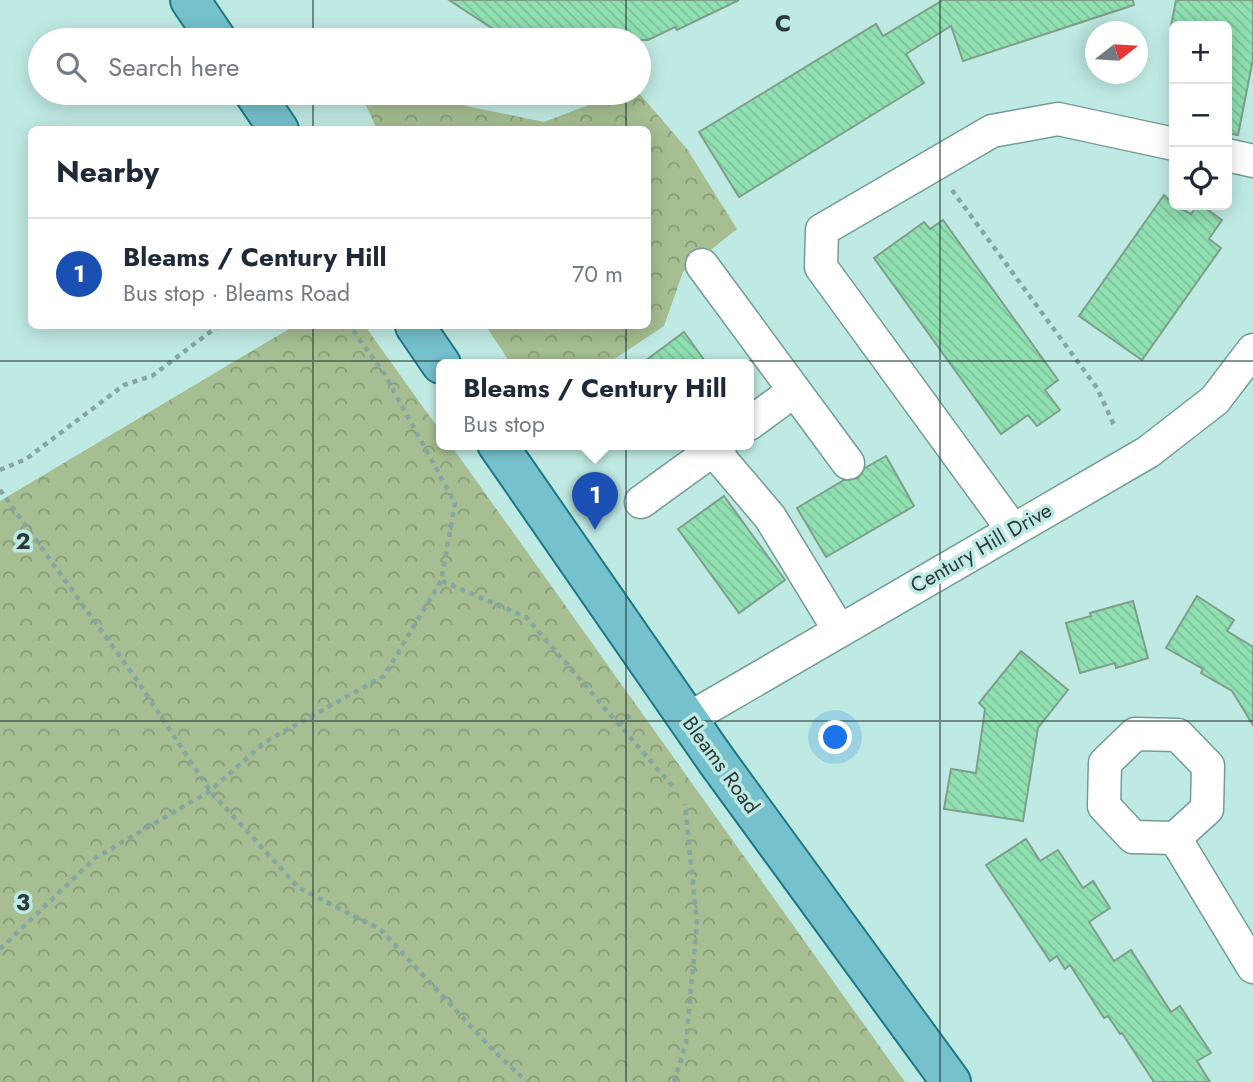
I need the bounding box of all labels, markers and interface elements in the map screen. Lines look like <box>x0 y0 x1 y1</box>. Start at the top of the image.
text: C <box>775 6 791 40</box>
north arrow <box>1085 21 1148 84</box>
map controls <box>1169 21 1232 210</box>
button: + <box>1169 21 1232 84</box>
search box <box>28 28 651 105</box>
icon: search <box>52 48 90 86</box>
text: Search here <box>108 48 240 86</box>
button: − <box>1169 84 1232 147</box>
button: locate <box>1169 147 1232 210</box>
text: Nearby <box>56 150 159 193</box>
text: Bleams / Century Hill <box>123 238 387 276</box>
text: 1 <box>73 257 85 291</box>
text: 70 m <box>572 257 623 291</box>
text: Bus stop · Bleams Road <box>123 276 350 310</box>
popup <box>436 359 754 450</box>
text: Bleams / Century Hill <box>463 369 727 407</box>
text: Bus stop <box>463 407 545 441</box>
pin: 1 <box>572 472 618 530</box>
street label: Century Hill Drive <box>905 495 1057 601</box>
text: 2 <box>15 524 31 558</box>
street label: Bleams Road <box>675 710 767 820</box>
your location <box>818 720 852 754</box>
text: 3 <box>16 885 30 919</box>

